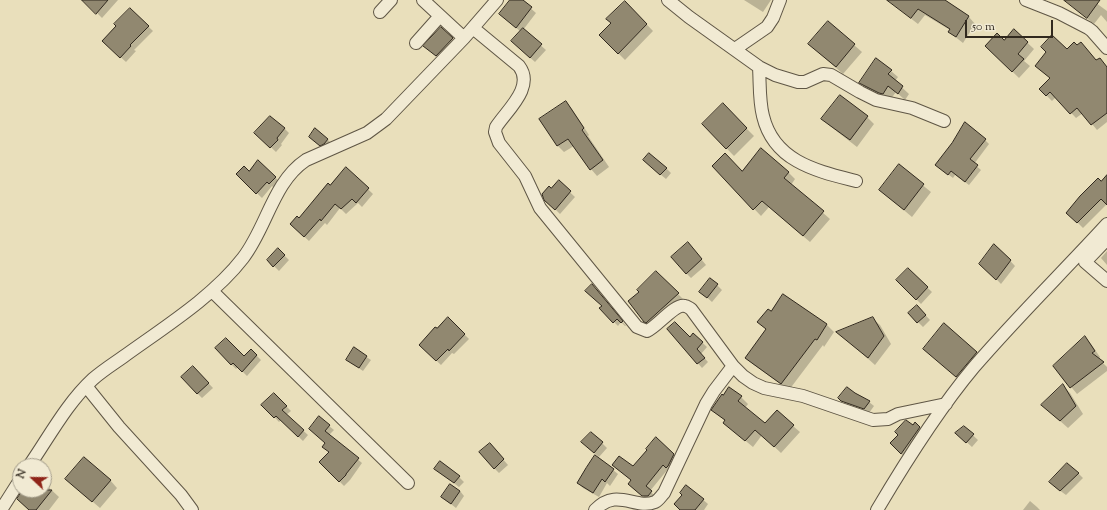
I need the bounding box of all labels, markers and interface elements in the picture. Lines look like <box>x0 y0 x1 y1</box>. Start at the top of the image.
scale bar <box>967 12 1055 38</box>
text: 50 m <box>972 18 995 36</box>
north arrow <box>12 458 52 498</box>
text: N <box>13 467 31 481</box>

